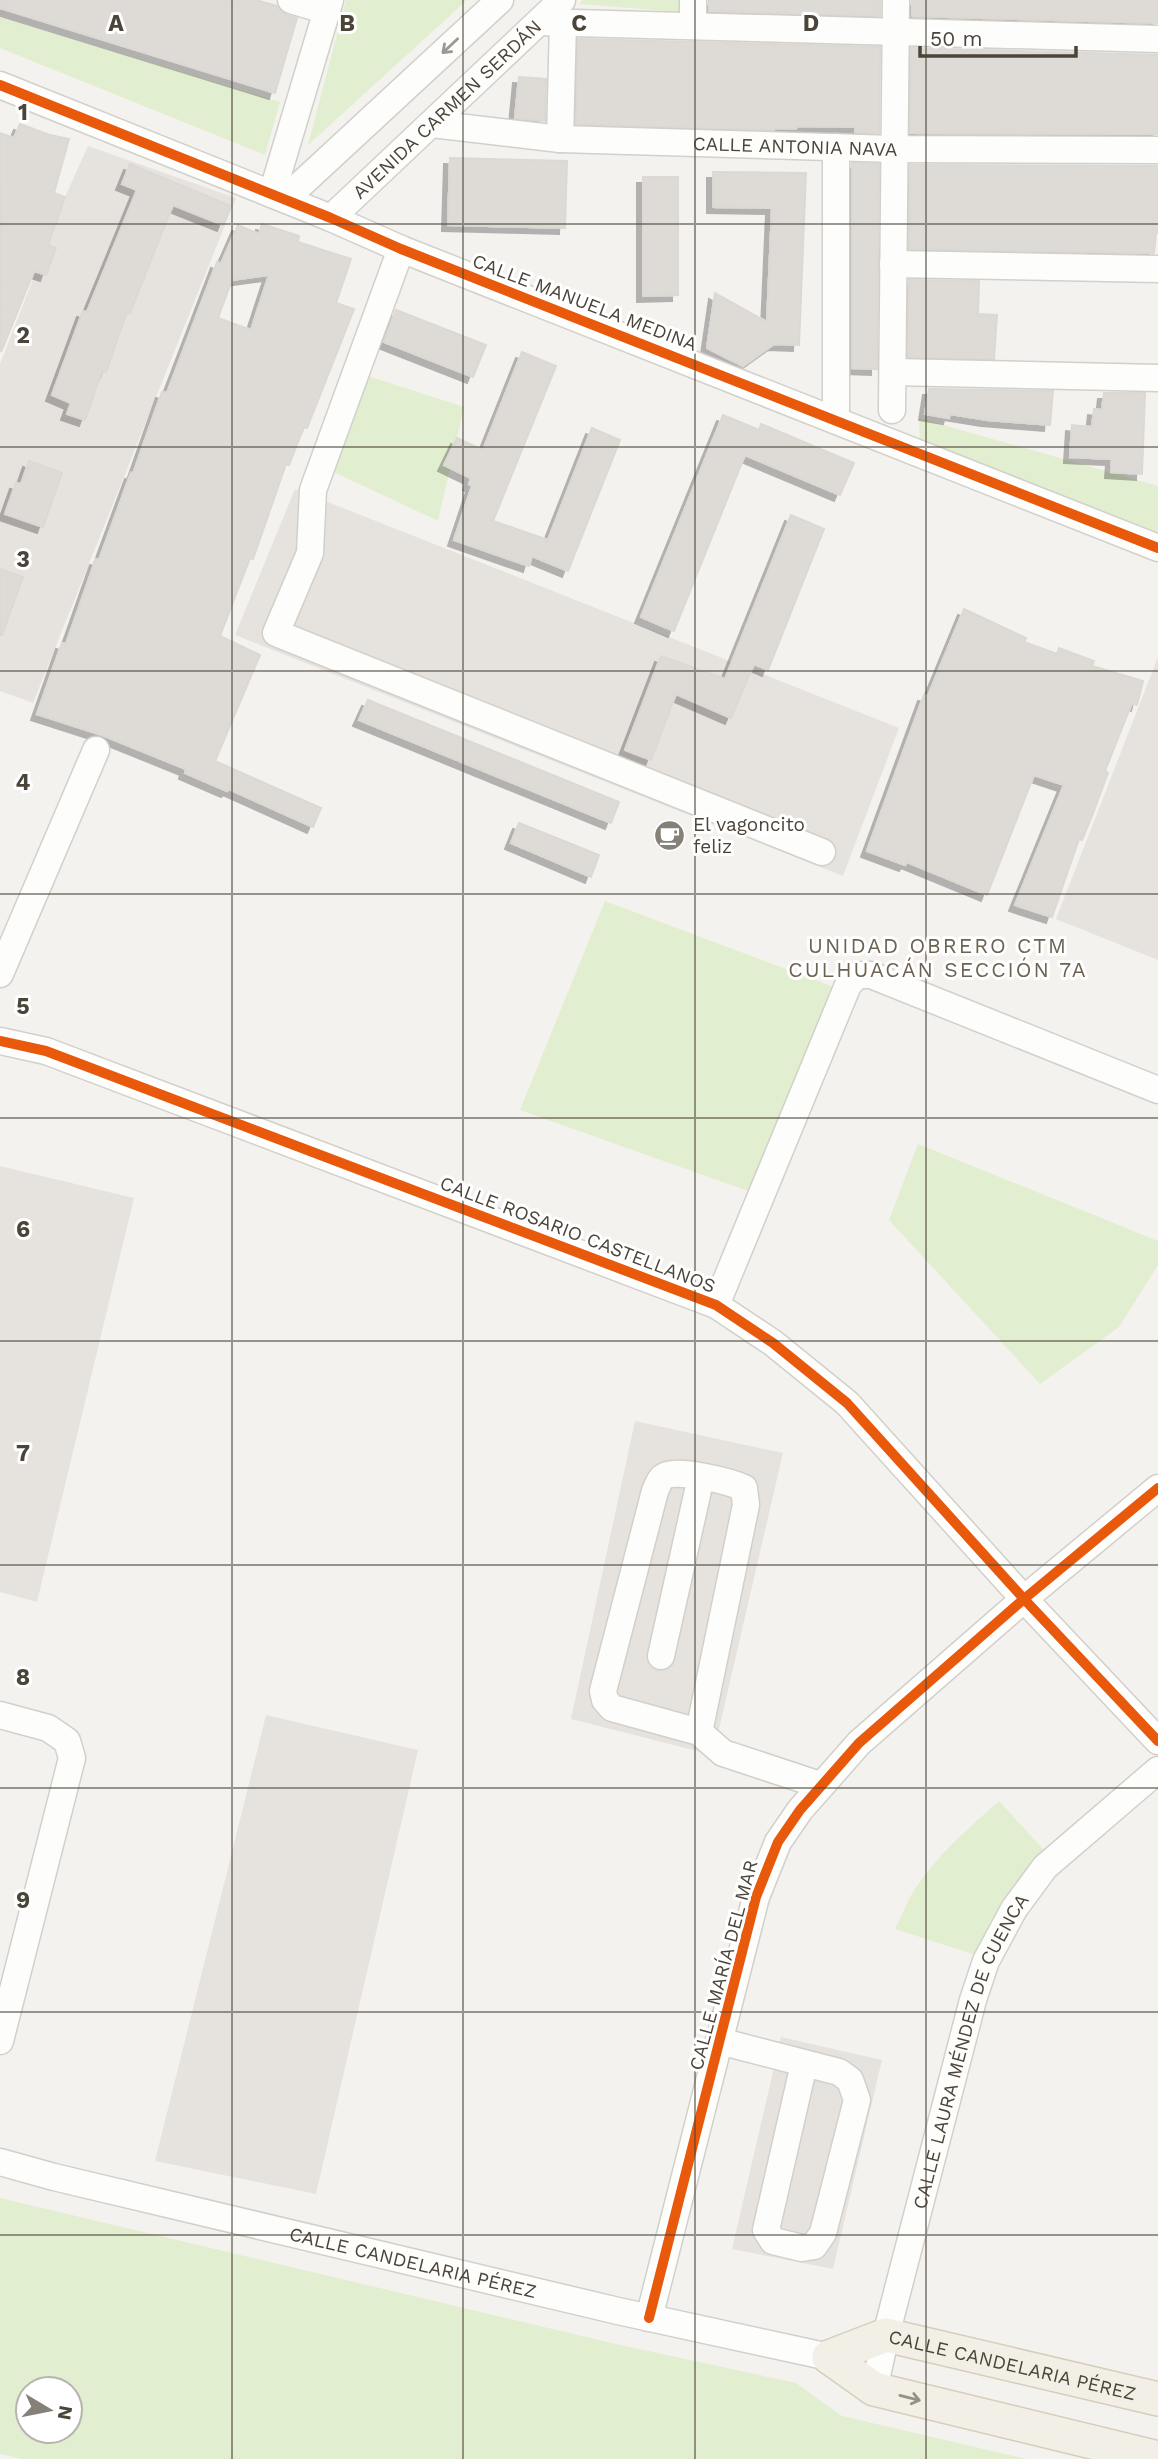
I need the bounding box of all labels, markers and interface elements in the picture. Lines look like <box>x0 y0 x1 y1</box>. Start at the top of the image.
text: A <box>108 10 124 37</box>
text: B <box>339 10 355 37</box>
text: C <box>571 10 587 37</box>
text: D <box>803 10 819 37</box>
scale bar <box>920 14 1076 58</box>
street label: AVENIDA CARMEN SERDÁN <box>348 15 546 204</box>
text: 50 m <box>930 26 982 51</box>
one-way arrow <box>442 38 459 55</box>
text: 1 <box>18 99 28 126</box>
street label: CALLE ANTONIA NAVA <box>692 132 898 161</box>
street label: CALLE MANUELA MEDINA <box>469 249 701 356</box>
text: 2 <box>16 322 30 349</box>
text: 3 <box>16 546 30 573</box>
text: 4 <box>16 769 31 796</box>
place label: El vagoncito feliz <box>693 813 805 858</box>
cafe icon: El vagoncito feliz <box>653 818 687 852</box>
district label: UNIDAD OBRERO CTM CULHUACÁN SECCIÓN 7A <box>788 933 1088 982</box>
text: 5 <box>16 993 30 1020</box>
street label: CALLE ROSARIO CASTELLANOS <box>437 1171 719 1298</box>
text: 6 <box>16 1216 30 1243</box>
text: 7 <box>16 1440 30 1467</box>
text: 8 <box>16 1664 30 1691</box>
street label: CALLE MARÍA DEL MAR <box>684 1857 763 2073</box>
text: 9 <box>16 1887 30 1914</box>
street label: CALLE LAURA MÉNDEZ DE CUENCA <box>908 1889 1034 2211</box>
street label: CALLE CANDELARIA PÉREZ <box>287 2222 539 2303</box>
street label: CALLE CANDELARIA PÉREZ <box>886 2325 1138 2405</box>
north arrow <box>14 2375 84 2445</box>
one-way arrow <box>898 2392 921 2405</box>
text: N <box>53 2404 78 2422</box>

